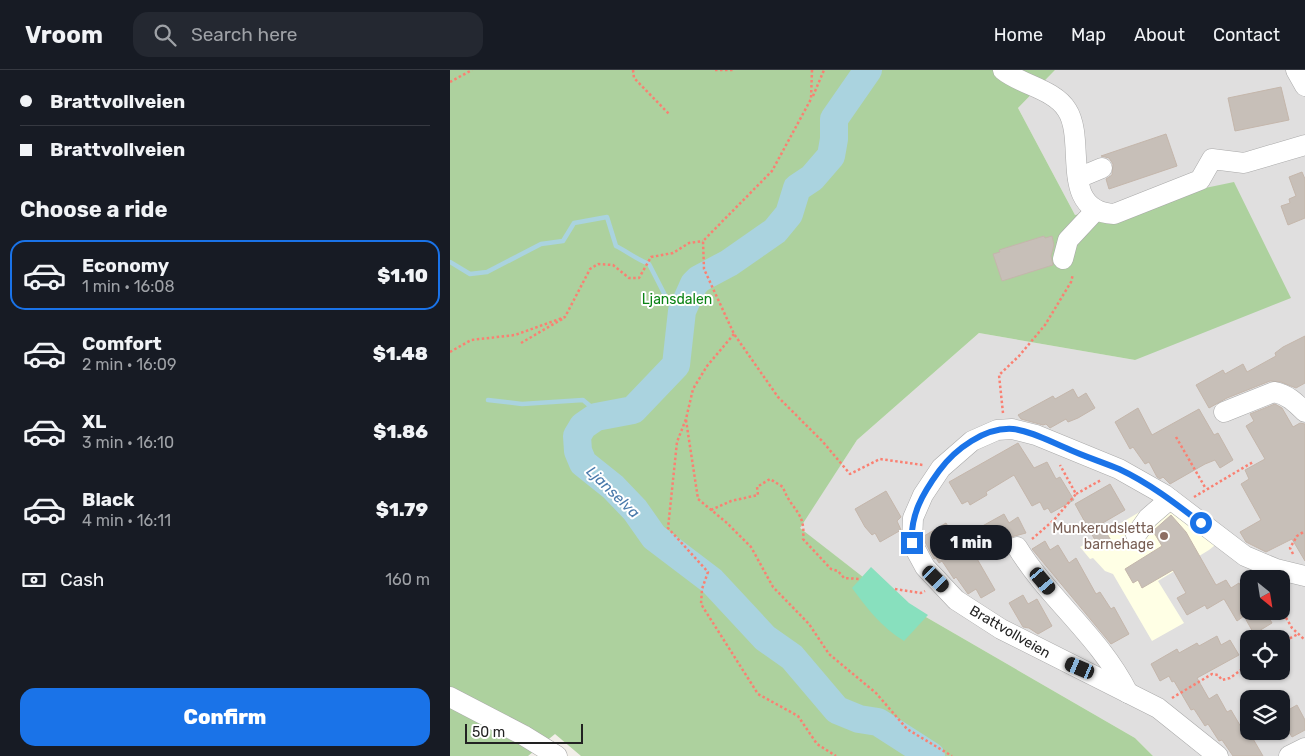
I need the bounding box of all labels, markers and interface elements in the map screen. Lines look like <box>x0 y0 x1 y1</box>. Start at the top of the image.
search box <box>133 12 483 57</box>
text: Vroom <box>25 21 103 49</box>
icon: search <box>151 21 179 49</box>
text: Search here <box>191 23 297 46</box>
text: Home <box>994 24 1043 46</box>
text: Map <box>1071 24 1106 46</box>
text: About <box>1134 24 1185 46</box>
text: Contact <box>1213 24 1280 46</box>
text: Brattvollveien <box>50 90 185 113</box>
text: Brattvollveien <box>50 138 185 161</box>
text: Choose a ride <box>20 196 167 223</box>
icon: car <box>22 253 67 298</box>
text: Economy <box>82 254 169 277</box>
text: $1.10 <box>377 264 428 287</box>
text: 1 min · 16:08 <box>82 277 175 296</box>
park label: Ljansdalen <box>642 291 712 308</box>
icon: car <box>22 331 67 376</box>
text: Comfort <box>82 332 162 355</box>
text: $1.48 <box>373 342 428 365</box>
text: 2 min · 16:09 <box>82 355 176 374</box>
icon: car <box>22 409 67 454</box>
text: XL <box>82 410 106 433</box>
text: $1.86 <box>373 420 428 443</box>
text: 3 min · 16:10 <box>82 433 174 452</box>
water label: Ljanselva <box>583 462 643 522</box>
icon: car <box>22 487 67 532</box>
text: Black <box>82 488 134 511</box>
text: $1.79 <box>376 498 428 521</box>
text: 4 min · 16:11 <box>82 511 171 530</box>
route start <box>1190 512 1212 534</box>
place label: Munkerudsletta barnehage <box>1052 520 1154 553</box>
callout: 1 min <box>930 526 1012 560</box>
marker: Munkerudsletta barnehage <box>1158 530 1170 542</box>
route end <box>901 532 923 554</box>
text: 1 min <box>950 533 992 552</box>
car <box>920 563 951 595</box>
car <box>1027 565 1058 597</box>
icon: cash <box>20 566 48 594</box>
text: Cash <box>60 568 104 591</box>
text: 160 m <box>385 570 430 589</box>
north arrow <box>1240 570 1290 620</box>
map controls <box>1240 570 1290 740</box>
street label: Brattvollveien <box>967 602 1053 662</box>
button: locate <box>1240 630 1290 680</box>
car <box>1063 655 1096 681</box>
button: Confirm <box>20 688 430 746</box>
button: layers <box>1240 690 1290 740</box>
scale bar <box>465 721 582 744</box>
text: 50 m <box>472 724 505 741</box>

